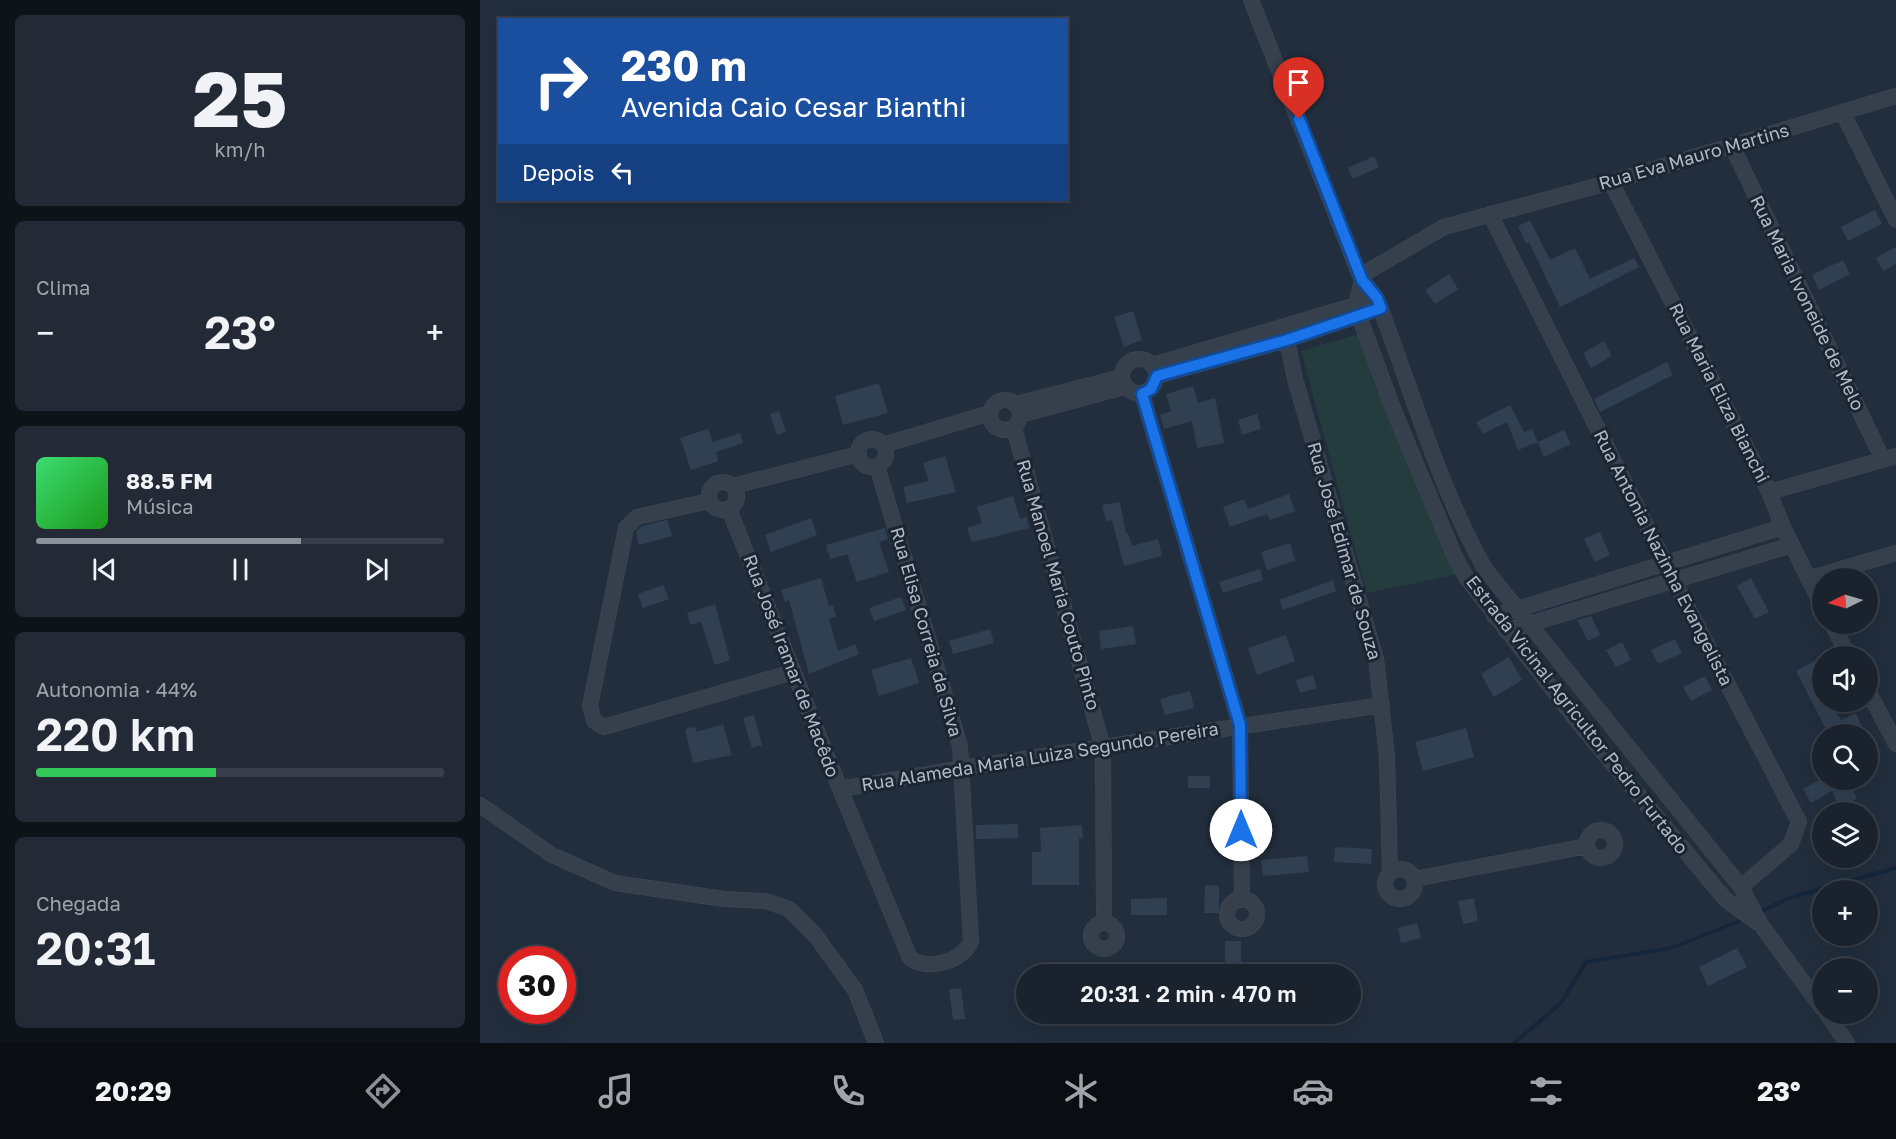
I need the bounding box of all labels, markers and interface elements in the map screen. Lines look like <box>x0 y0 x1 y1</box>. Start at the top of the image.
text: 230 m <box>621 40 747 90</box>
icon: right <box>522 42 600 120</box>
text: 25 <box>192 51 288 144</box>
pin <box>1273 57 1324 119</box>
icon: arrive <box>1282 66 1315 99</box>
text: Avenida Caio Cesar Bianthi <box>621 91 966 123</box>
street label: Rua Eva Mauro Martins <box>1596 118 1791 194</box>
text: km/h <box>215 137 265 161</box>
icon: left <box>606 156 639 189</box>
text: Depois <box>522 159 594 186</box>
street label: Rua Maria Ivoneide de Melo <box>1746 191 1870 414</box>
text: Clima <box>36 275 90 299</box>
street label: Rua Maria Eliza Bianchi <box>1665 299 1775 486</box>
text: 23° <box>204 305 276 359</box>
text: − <box>36 313 54 352</box>
text: + <box>426 313 444 352</box>
street label: Rua Antonia Nazinha Evangelista <box>1590 426 1738 689</box>
street label: Rua José Edimar de Souza <box>1303 439 1387 662</box>
street label: Rua Manoel Maria Couto Pinto <box>1013 457 1105 713</box>
text: 88.5 FM <box>126 467 213 494</box>
text: Música <box>126 494 193 518</box>
street label: Rua Elisa Correia da Silva <box>886 524 967 739</box>
street label: Rua José Iramar de Macêdo <box>739 551 845 780</box>
icon: previous <box>88 553 121 586</box>
icon: pause <box>224 553 257 586</box>
icon: next <box>360 553 393 586</box>
north arrow <box>1812 568 1878 634</box>
map controls <box>1812 568 1878 1024</box>
street label: Estrada Vicinal Agricultor Pedro Furtado <box>1462 571 1693 858</box>
button: sound <box>1812 646 1878 712</box>
text: Autonomia · 44% <box>36 677 197 701</box>
text: 220 km <box>36 707 195 761</box>
street label: Rua Alameda Maria Luiza Segundo Pereira <box>860 717 1220 795</box>
button: search <box>1812 724 1878 790</box>
position arrow <box>1209 798 1273 862</box>
button: layers <box>1812 802 1878 868</box>
button: + <box>1812 880 1878 946</box>
text: Chegada <box>36 891 121 915</box>
text: 20:31 <box>36 921 156 975</box>
speed limit sign: 30 <box>498 946 576 1024</box>
button: − <box>1812 958 1878 1024</box>
text: 20:31 · 2 min · 470 m <box>1081 980 1296 1007</box>
icon: directions <box>362 1070 404 1112</box>
icon: music <box>595 1070 637 1112</box>
icon: phone <box>827 1070 869 1112</box>
icon: climate <box>1060 1070 1102 1112</box>
icon: car <box>1292 1070 1334 1112</box>
icon: filters <box>1525 1070 1567 1112</box>
text: 20:29 <box>95 1075 172 1107</box>
text: 23° <box>1757 1075 1801 1107</box>

